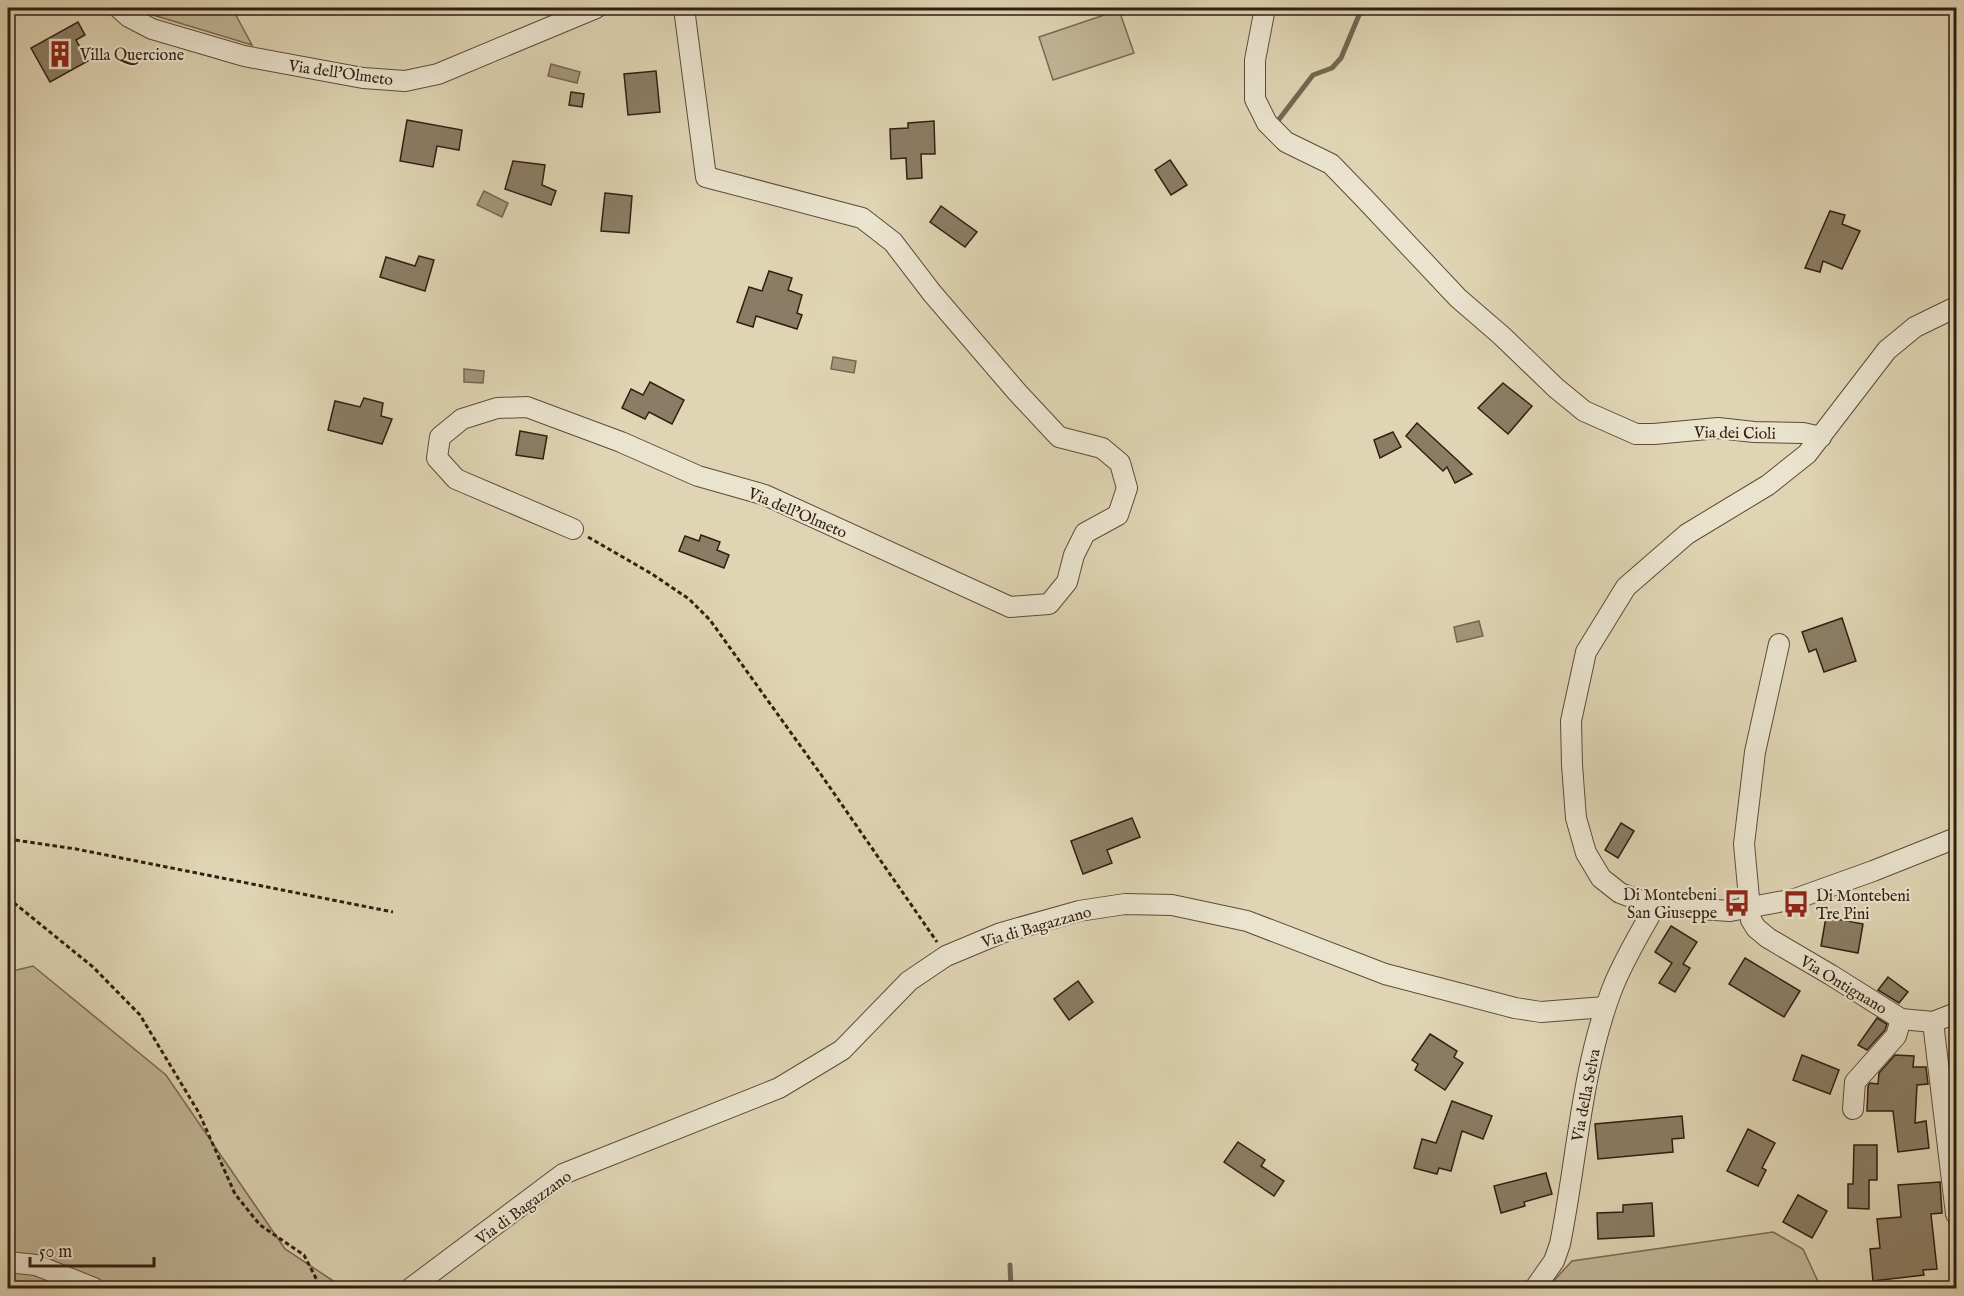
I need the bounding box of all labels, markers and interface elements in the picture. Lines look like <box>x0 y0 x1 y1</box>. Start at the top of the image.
building icon: Villa Quercione <box>45 39 75 69</box>
place label: Villa Quercione <box>79 46 184 66</box>
street label: Via dell'Olmeto <box>286 57 395 91</box>
street label: Via dei Cioli <box>1693 423 1776 445</box>
street label: Via dell'Olmeto <box>744 484 850 544</box>
place label: Di Montebeni San Giuseppe <box>1623 886 1717 924</box>
place label: Di Montebeni Tre Pini <box>1816 887 1910 925</box>
bus stop icon: Di Montebeni San Giuseppe <box>1722 888 1752 918</box>
bus stop icon: Di Montebeni Tre Pini <box>1781 889 1811 919</box>
street label: Via di Bagazzano <box>978 903 1094 953</box>
street label: Via Ontignano <box>1795 951 1890 1020</box>
street label: Via della Selva <box>1568 1047 1606 1144</box>
street label: Via di Bagazzano <box>472 1167 576 1251</box>
scale bar <box>30 1230 154 1268</box>
text: 50 m <box>39 1241 72 1264</box>

